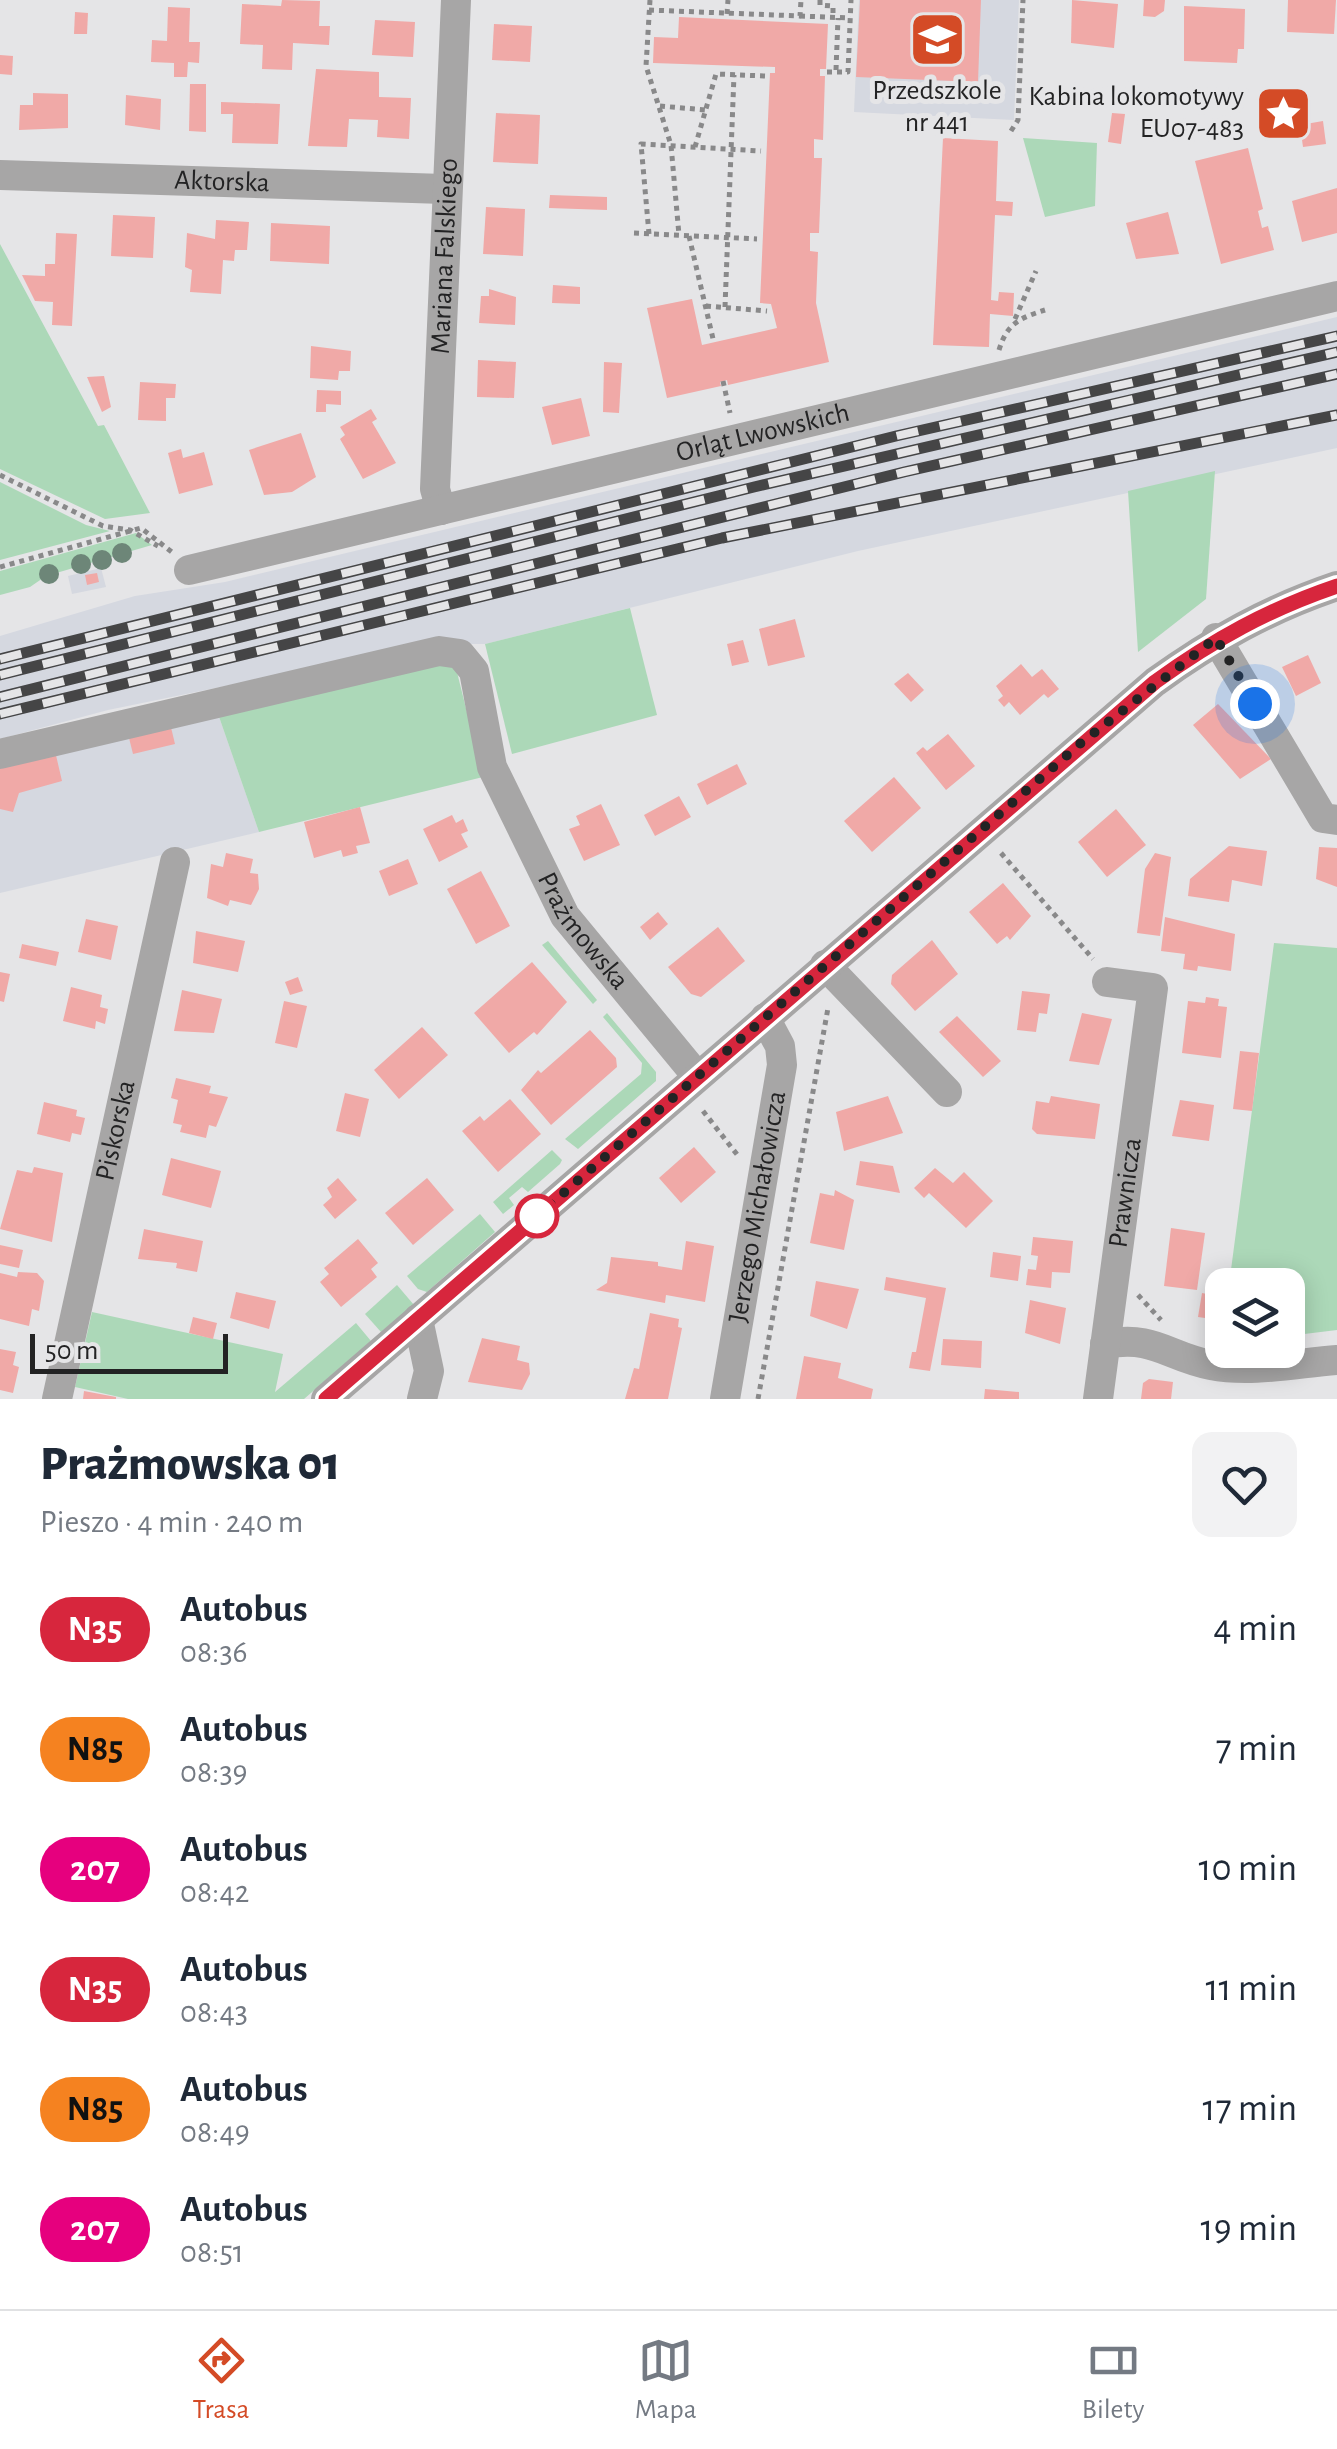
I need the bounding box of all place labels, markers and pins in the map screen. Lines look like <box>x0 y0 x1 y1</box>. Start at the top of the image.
school or university icon: Przedszkole nr 441 <box>907 10 967 70</box>
place label: Przedszkole nr 441 <box>872 77 1002 137</box>
place label: Kabina lokomotywy EU07-483 <box>1029 83 1244 143</box>
place icon: Kabina lokomotywy EU07-483 <box>1253 83 1313 143</box>
unlabelled marker <box>516 1195 558 1237</box>

